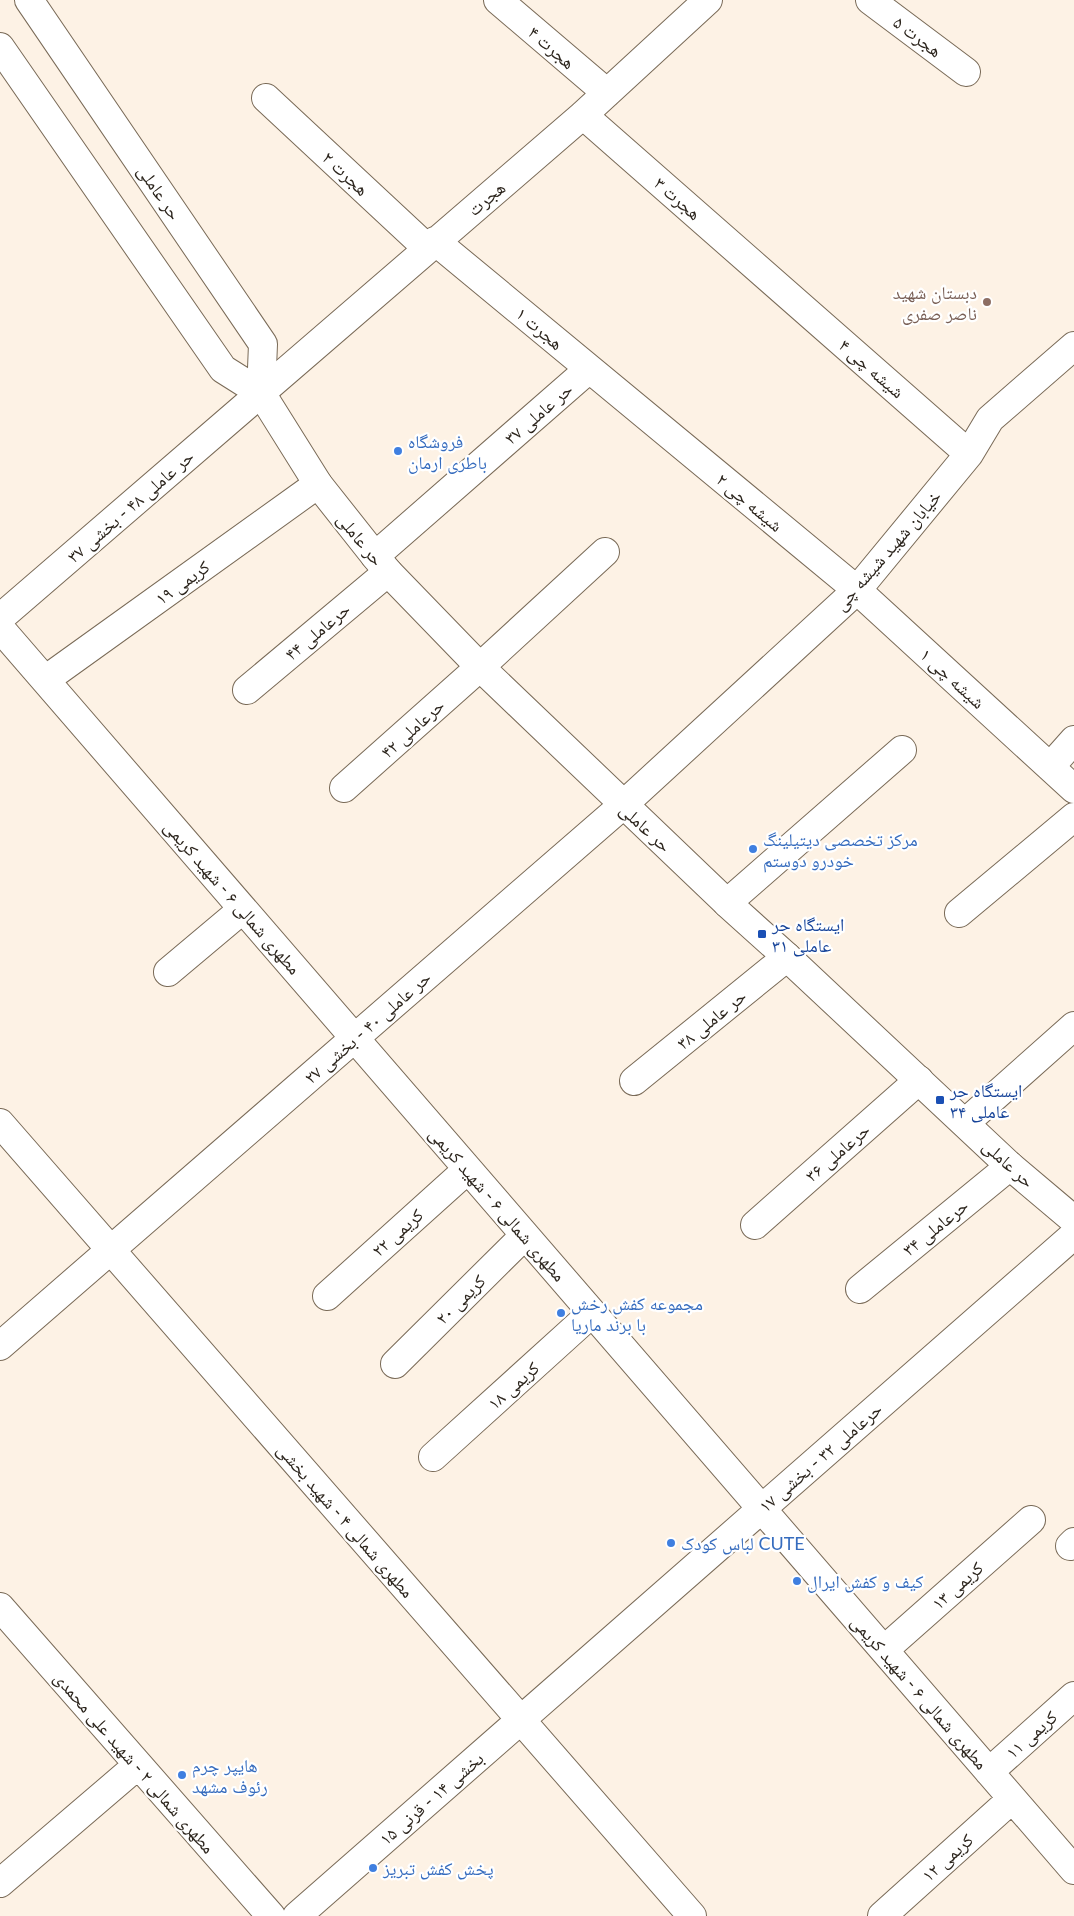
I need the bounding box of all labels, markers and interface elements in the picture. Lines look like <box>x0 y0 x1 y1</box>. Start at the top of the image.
street label: هجرت ۵ <box>889 11 947 61</box>
street label: هجرت ۴ <box>524 21 580 73</box>
street label: هجرت ۲ <box>318 146 374 200</box>
street label: حر عاملی <box>133 160 186 224</box>
street label: هجرت ۳ <box>650 172 706 224</box>
street label: هجرت <box>463 176 509 220</box>
place label: دبستان شهید ناصر صفری <box>893 281 977 325</box>
marker: دبستان شهید ناصر صفری <box>981 296 993 308</box>
street label: هجرت ۱ <box>512 302 568 354</box>
street label: شیشه چی ۴ <box>834 334 909 403</box>
street label: حر عاملی ۳۷ <box>500 378 577 449</box>
place label: فروشگاه باطری ارمان <box>408 430 487 474</box>
street label: حر عاملی ۴۸ - بخشی ۳۷ <box>62 445 199 568</box>
marker: فروشگاه باطری ارمان <box>392 445 404 457</box>
street label: شیشه چی ۲ <box>712 468 788 537</box>
street label: خیابان شهید شیشه چی <box>829 485 946 615</box>
street label: حر عاملی <box>332 508 389 571</box>
street label: کریمی ۱۹ <box>151 555 214 610</box>
street label: حرعاملی ۴۴ <box>280 597 355 665</box>
street label: شیشه چی ۱ <box>915 643 990 714</box>
street label: حرعاملی ۴۲ <box>376 694 449 763</box>
street label: حر عاملی <box>615 798 676 857</box>
street label: مطهری شمالی ۶ - شهید کریمی <box>159 815 306 979</box>
place label: مرکز تخصصی دیتیلینگ خودرو دوستم <box>763 828 918 873</box>
marker: مرکز تخصصی دیتیلینگ خودرو دوستم <box>747 843 759 855</box>
place label: ایستگاه حر عاملی ۳۱ <box>771 913 844 957</box>
marker: ایستگاه حر عاملی ۳۱ <box>756 928 768 940</box>
street label: حر عاملی ۴۰ - بخشی ۲۷ <box>299 966 436 1089</box>
street label: حر عاملی ۳۸ <box>672 984 751 1054</box>
place label: ایستگاه حر عاملی ۳۴ <box>949 1079 1022 1123</box>
marker: ایستگاه حر عاملی ۳۴ <box>934 1094 946 1106</box>
street label: حرعاملی ۳۶ <box>800 1118 874 1187</box>
street label: مطهری شمالی ۶ - شهید کریمی <box>424 1122 571 1286</box>
street label: حر عاملی <box>978 1134 1039 1193</box>
street label: حرعاملی ۳۴ <box>898 1194 973 1261</box>
street label: کریمی ۲۲ <box>367 1203 428 1261</box>
street label: کریمی ۲۰ <box>430 1269 491 1329</box>
place label: مجموعه کفش رخش با برند ماریا <box>571 1292 703 1336</box>
marker: مجموعه کفش رخش با برند ماریا <box>555 1307 567 1319</box>
street label: کریمی ۱۸ <box>483 1356 544 1414</box>
street label: حرعاملی ۳۲ - بخشی ۱۷ <box>754 1398 887 1517</box>
street label: مطهری شمالی ۴ - شهید بخشی <box>272 1438 419 1602</box>
place label: لباس کودک CUTE <box>681 1532 805 1555</box>
marker: لباس کودک CUTE <box>665 1537 677 1549</box>
street label: کریمی ۱۳ <box>927 1556 988 1614</box>
place label: کیف و کفش ایرال <box>807 1570 924 1593</box>
marker: کیف و کفش ایرال <box>791 1575 803 1587</box>
street label: مطهری شمالی ۶ - شهید کریمی <box>846 1610 993 1774</box>
street label: مطهری شمالی ۲ - شهید علی محمدی <box>49 1666 220 1858</box>
street label: کریمی ۱۱ <box>1001 1705 1062 1763</box>
street label: بخشی ۱۴ - قرنی ۱۵ <box>374 1747 488 1850</box>
place label: هایپر چرم رئوف مشهد <box>192 1754 268 1797</box>
marker: هایپر چرم رئوف مشهد <box>176 1769 188 1781</box>
street label: کریمی ۱۲ <box>917 1828 978 1886</box>
place label: پخش کفش تبریز <box>382 1857 494 1880</box>
marker: پخش کفش تبریز <box>367 1862 379 1874</box>

